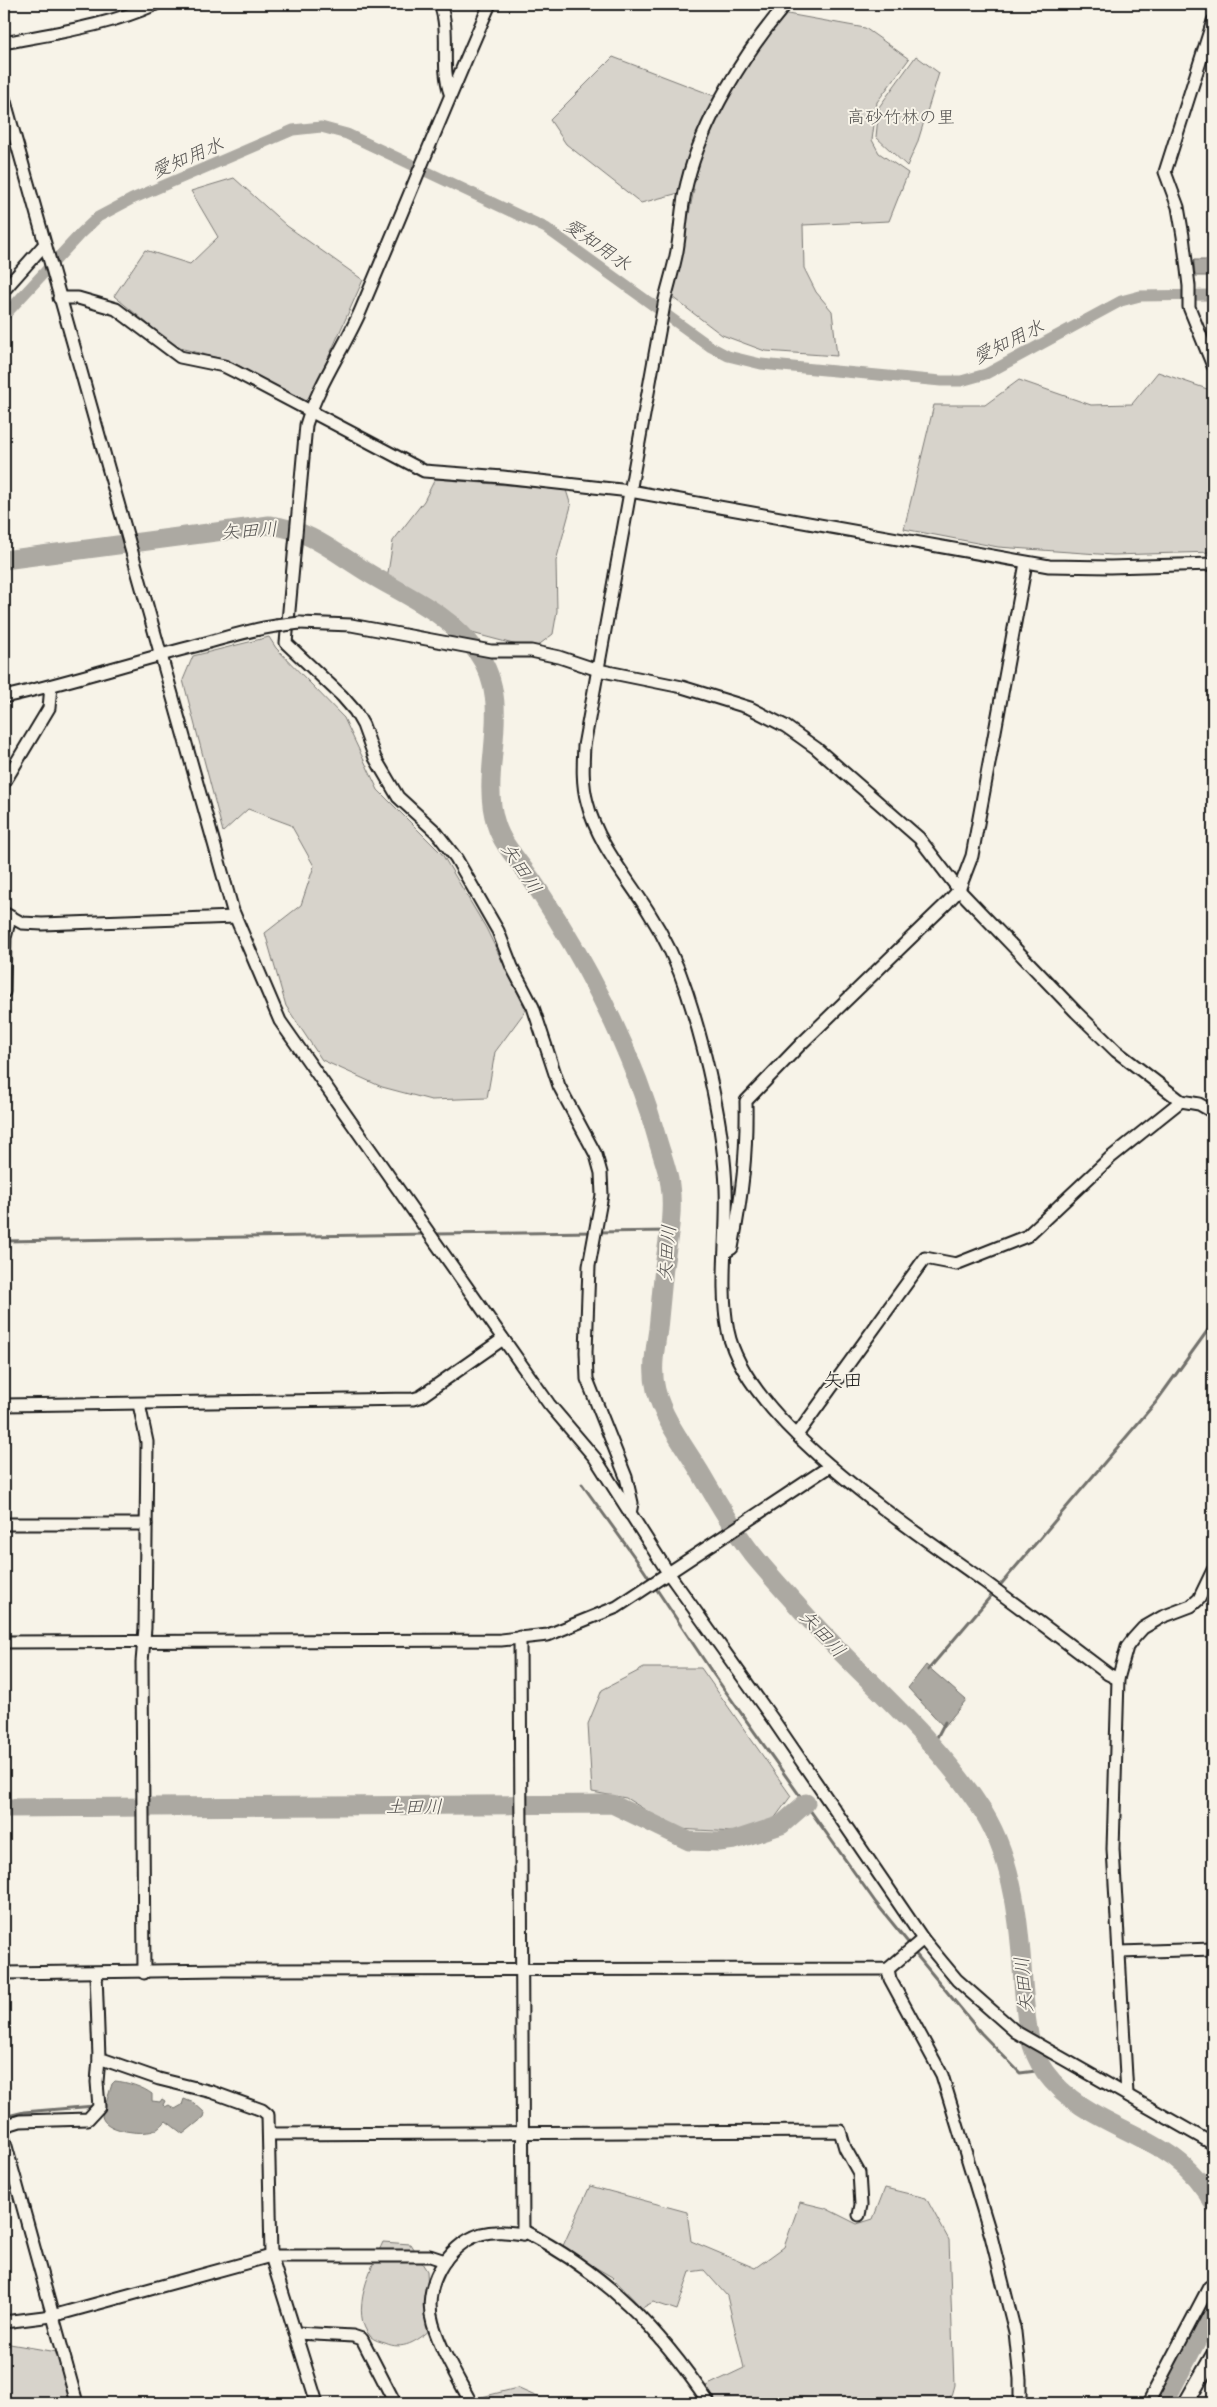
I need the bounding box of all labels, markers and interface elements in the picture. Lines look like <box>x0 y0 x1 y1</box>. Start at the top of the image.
park label: 高砂竹林の里 <box>847 105 955 130</box>
water label: 愛知用水 <box>147 131 228 186</box>
water label: 愛知用水 <box>558 212 636 278</box>
water label: 愛知用水 <box>969 314 1049 371</box>
water label: 矢田川 <box>220 516 278 547</box>
water label: 矢田川 <box>494 838 548 900</box>
water label: 矢田川 <box>652 1224 683 1283</box>
district label: 矢田 <box>823 1367 863 1395</box>
water label: 矢田川 <box>793 1604 851 1664</box>
water label: 土田川 <box>385 1794 443 1821</box>
water label: 矢田川 <box>1009 1955 1040 2014</box>

